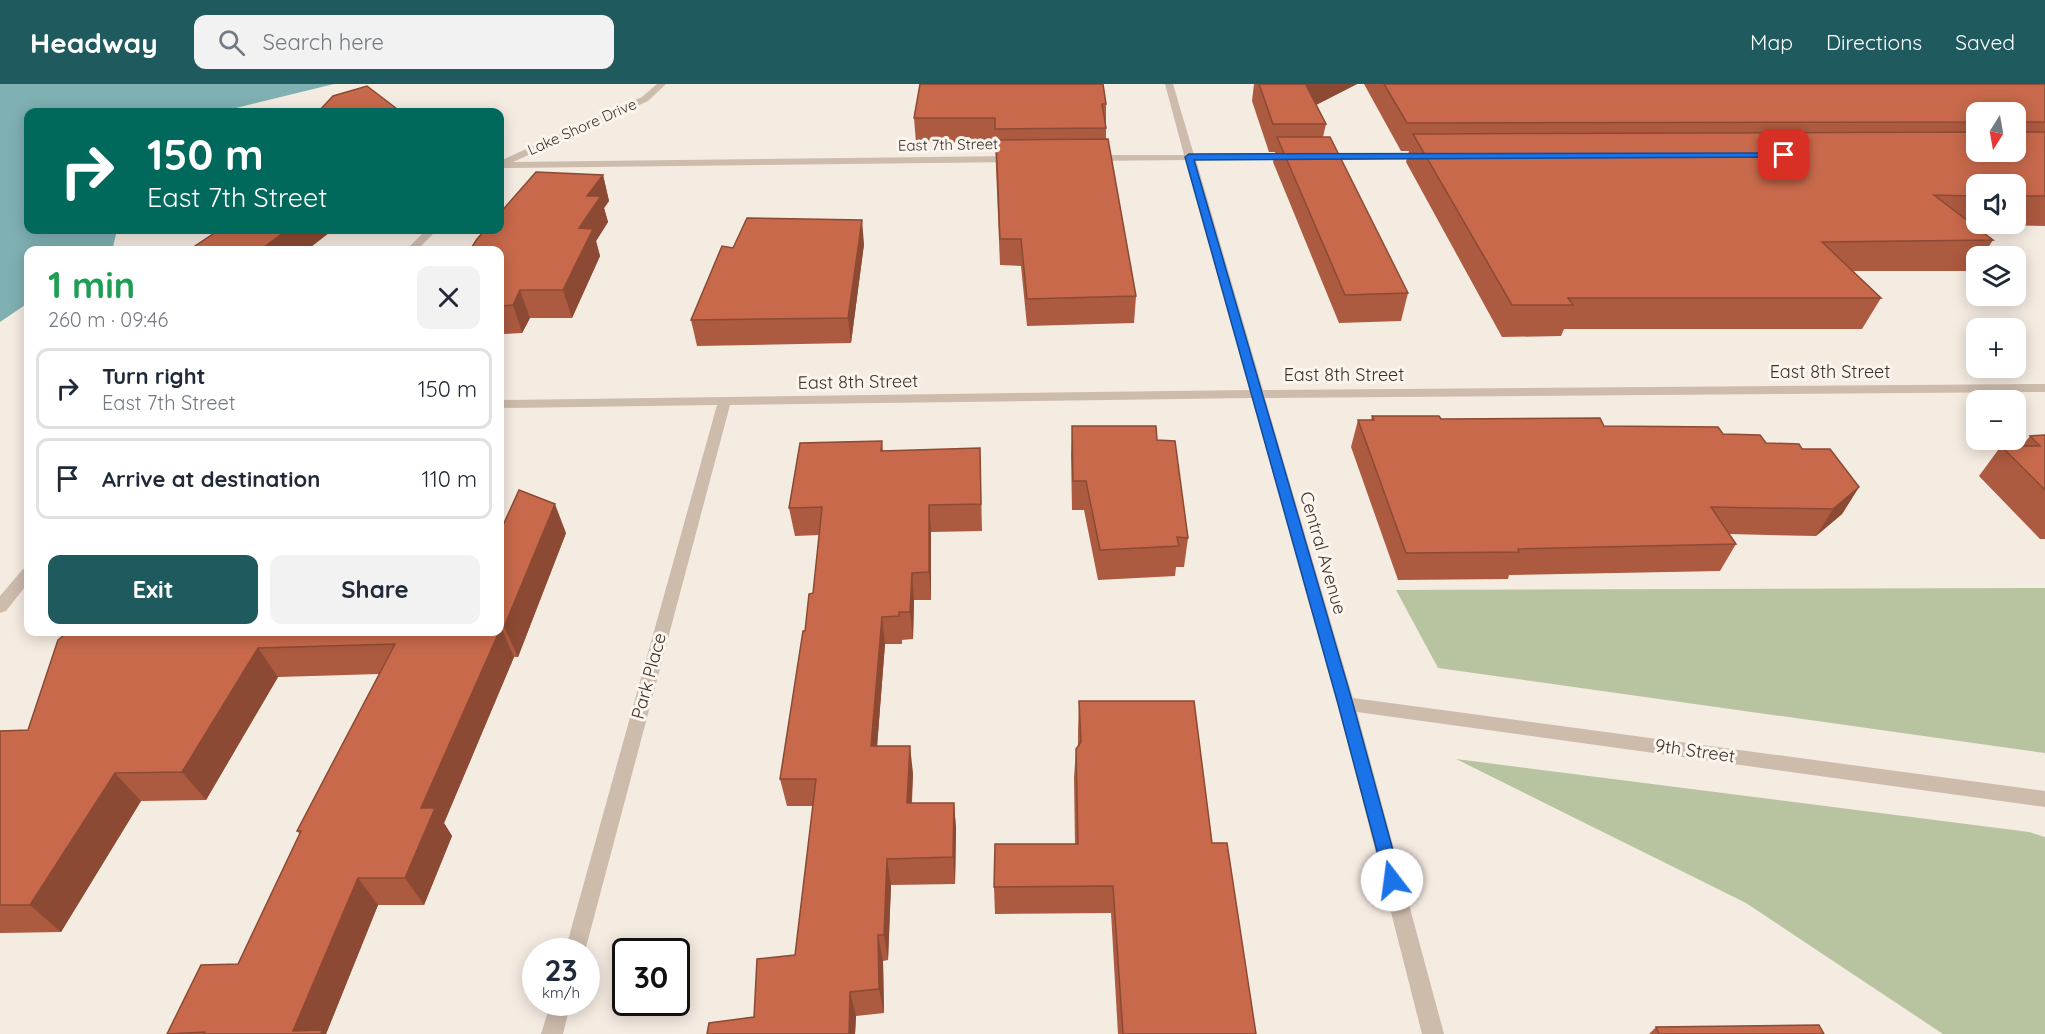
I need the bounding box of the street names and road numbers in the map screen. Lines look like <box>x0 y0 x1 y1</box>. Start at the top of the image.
street label: Lake Shore Drive <box>524 94 639 159</box>
street label: East 7th Street <box>898 134 998 155</box>
street label: East 8th Street <box>1770 360 1890 383</box>
street label: East 8th Street <box>1284 363 1404 386</box>
street label: East 8th Street <box>797 369 919 394</box>
street label: Central Avenue <box>1295 489 1352 617</box>
street label: Park Place <box>626 630 671 721</box>
street label: 9th Street <box>1654 734 1737 767</box>

